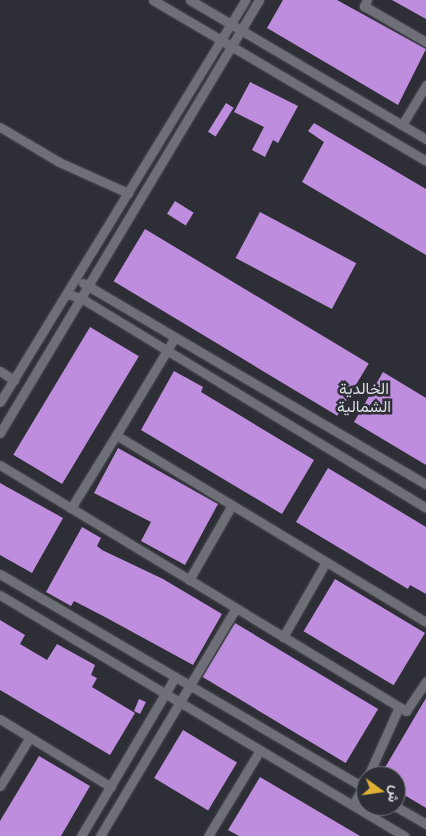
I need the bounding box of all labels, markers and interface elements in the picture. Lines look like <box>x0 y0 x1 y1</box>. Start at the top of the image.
district label: الخالدية الشمالية <box>337 378 391 416</box>
north arrow <box>356 766 406 816</box>
text: ش <box>385 784 404 804</box>

